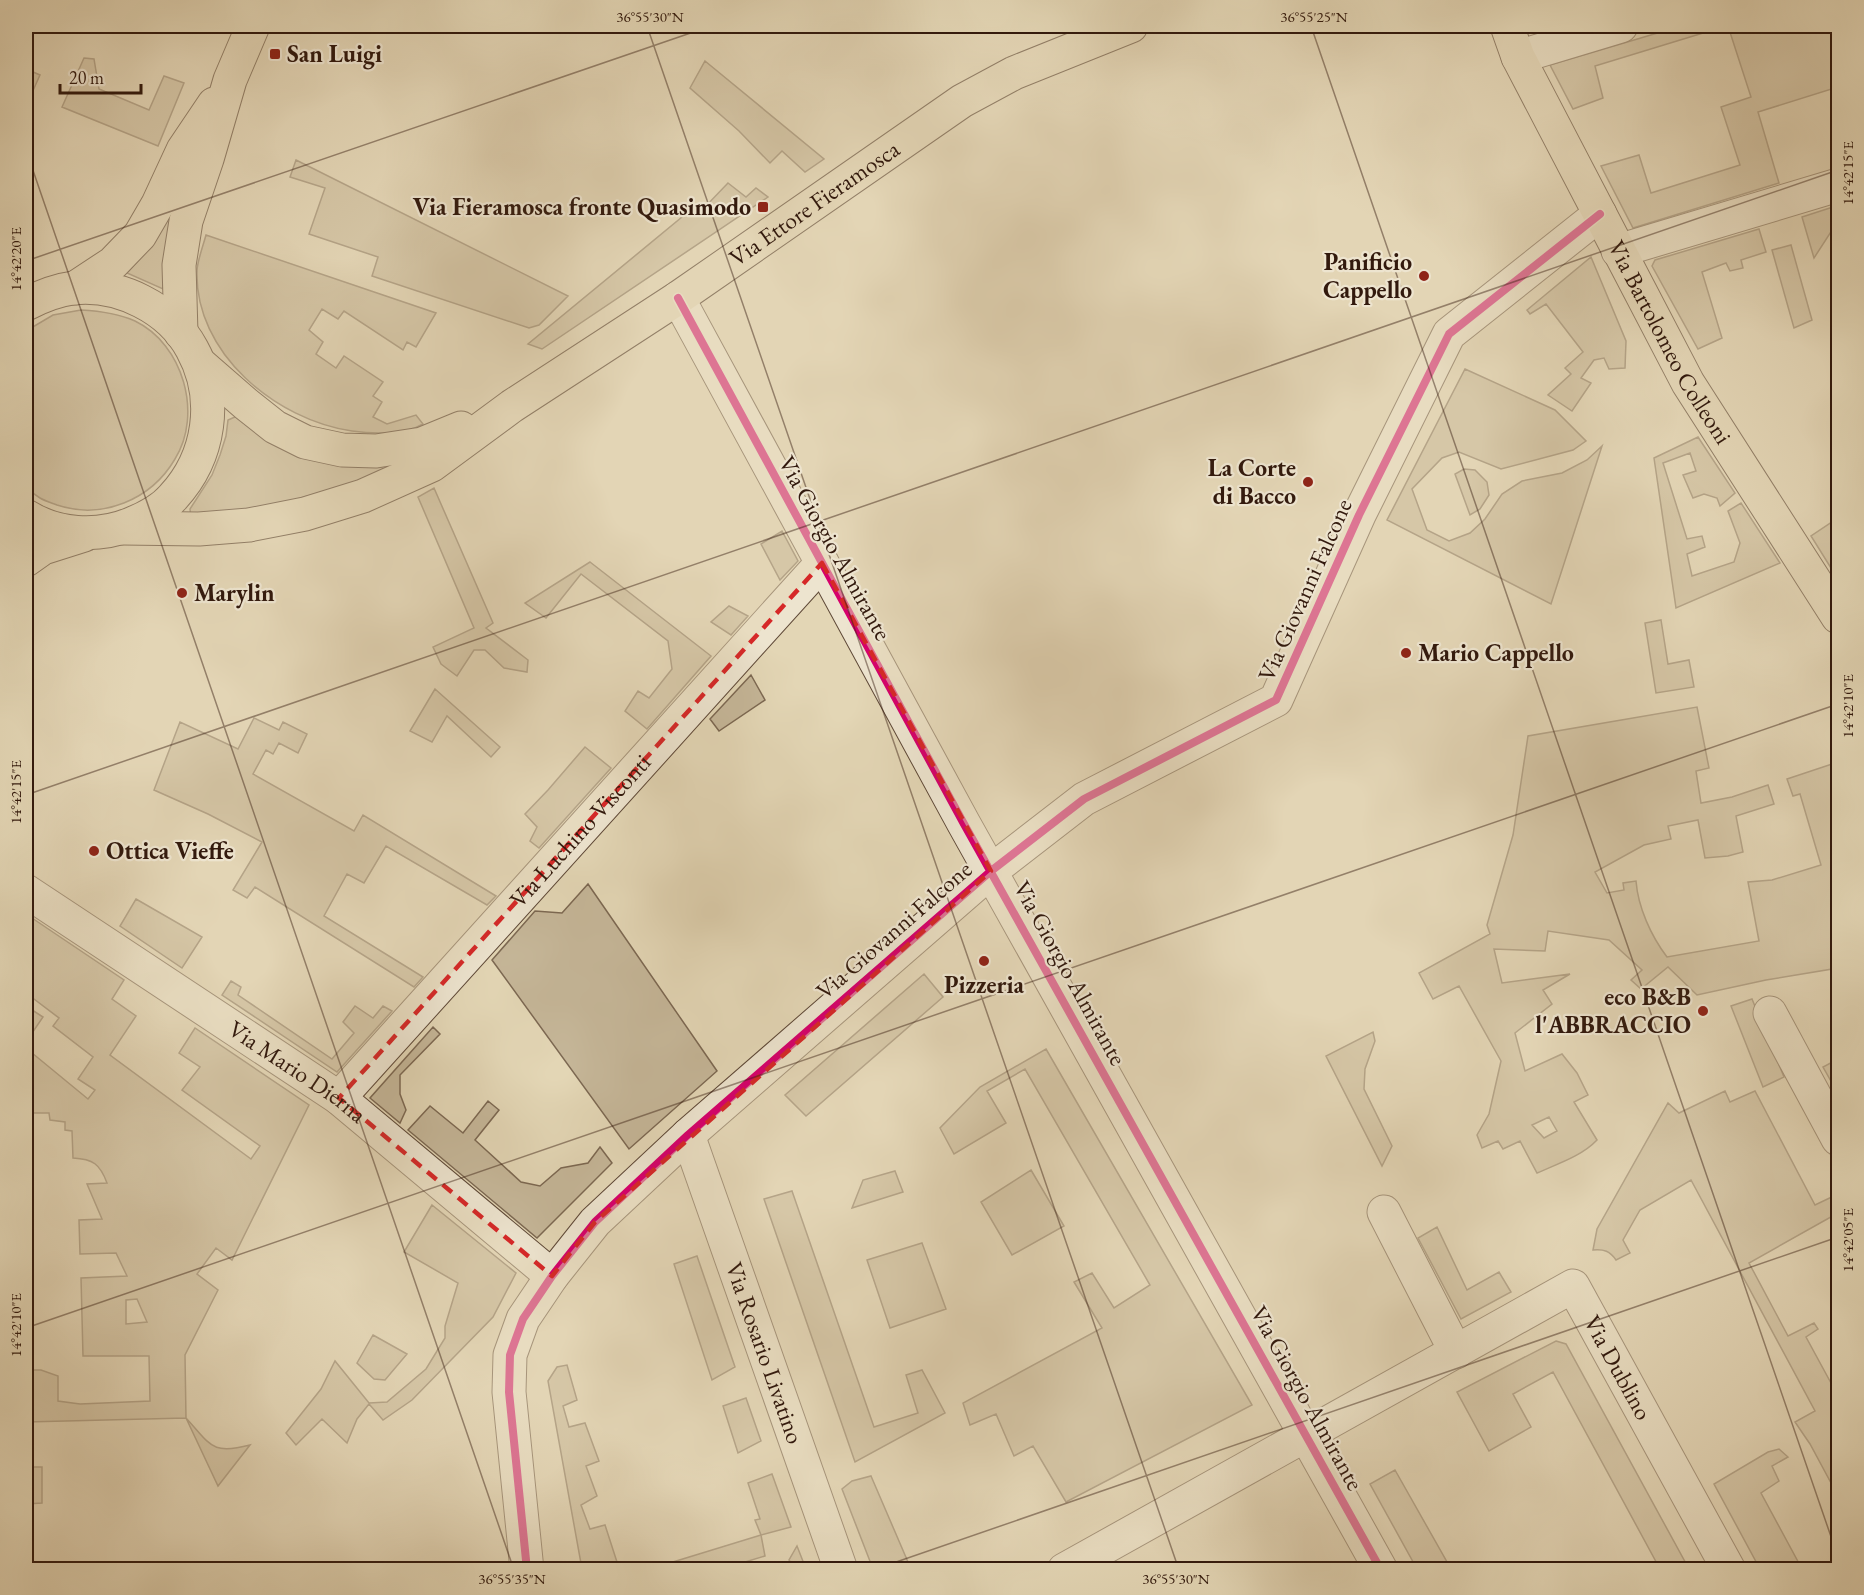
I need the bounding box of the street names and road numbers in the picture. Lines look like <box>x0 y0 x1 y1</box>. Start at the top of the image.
street label: Via Ettore Fieramosca <box>723 133 906 273</box>
street label: Via Bartolomeo Colleoni <box>1601 235 1739 450</box>
street label: Via Giorgio Almirante <box>772 450 899 645</box>
street label: Via Giovanni Falcone <box>1250 494 1359 686</box>
street label: Via Luchino Visconti <box>502 747 657 914</box>
street label: Via Giovanni Falcone <box>809 853 978 1006</box>
street label: Via Giorgio Almirante <box>1007 875 1134 1070</box>
street label: Via Mario Dierna <box>223 1013 374 1130</box>
street label: Via Rosario Livatino <box>719 1258 811 1448</box>
street label: Via Giorgio Almirante <box>1244 1300 1371 1495</box>
street label: Via Dublino <box>1577 1310 1660 1425</box>

